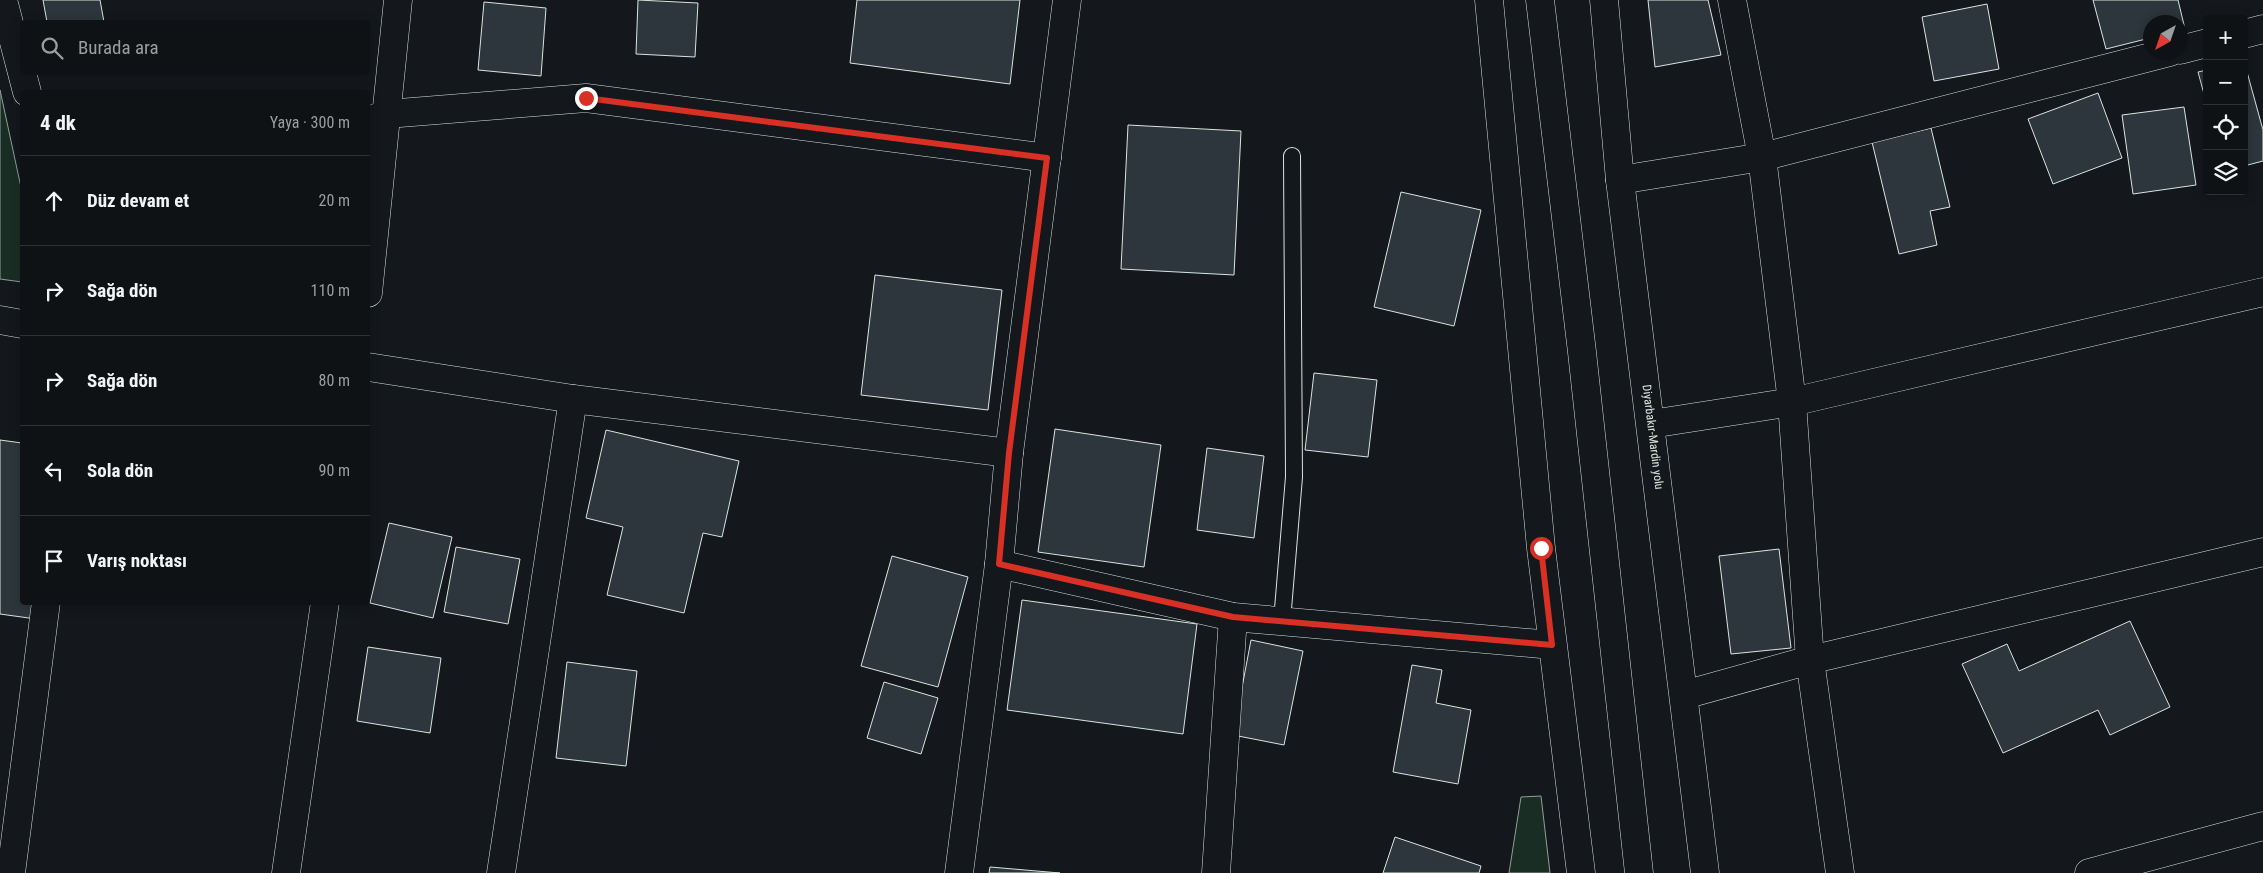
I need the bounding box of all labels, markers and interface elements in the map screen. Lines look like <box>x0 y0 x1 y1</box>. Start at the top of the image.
north arrow <box>2143 15 2188 60</box>
map controls <box>2203 15 2248 195</box>
button: + <box>2203 15 2248 60</box>
search box <box>20 20 370 75</box>
icon: search <box>38 34 66 62</box>
text: Burada ara <box>78 36 159 59</box>
button: − <box>2203 60 2248 105</box>
route end <box>575 87 598 110</box>
button: locate <box>2203 105 2248 150</box>
text: 4 dk <box>40 111 76 135</box>
text: Yaya · 300 m <box>270 113 350 132</box>
button: layers <box>2203 150 2248 195</box>
icon: ahead <box>40 187 68 215</box>
text: Düz devam et <box>87 189 189 212</box>
text: 20 m <box>318 191 350 210</box>
icon: right <box>40 277 68 305</box>
text: Sağa dön <box>87 279 157 302</box>
text: 110 m <box>311 281 350 300</box>
icon: right <box>40 367 68 395</box>
text: Sağa dön <box>87 369 157 392</box>
text: 80 m <box>318 371 350 390</box>
street label: Diyarbakır-Mardin yolu <box>1640 384 1666 490</box>
icon: left <box>40 457 68 485</box>
text: Sola dön <box>87 459 153 482</box>
text: 90 m <box>318 461 350 480</box>
route start <box>1530 537 1553 560</box>
icon: arrive <box>40 547 68 575</box>
text: Varış noktası <box>87 549 187 572</box>

